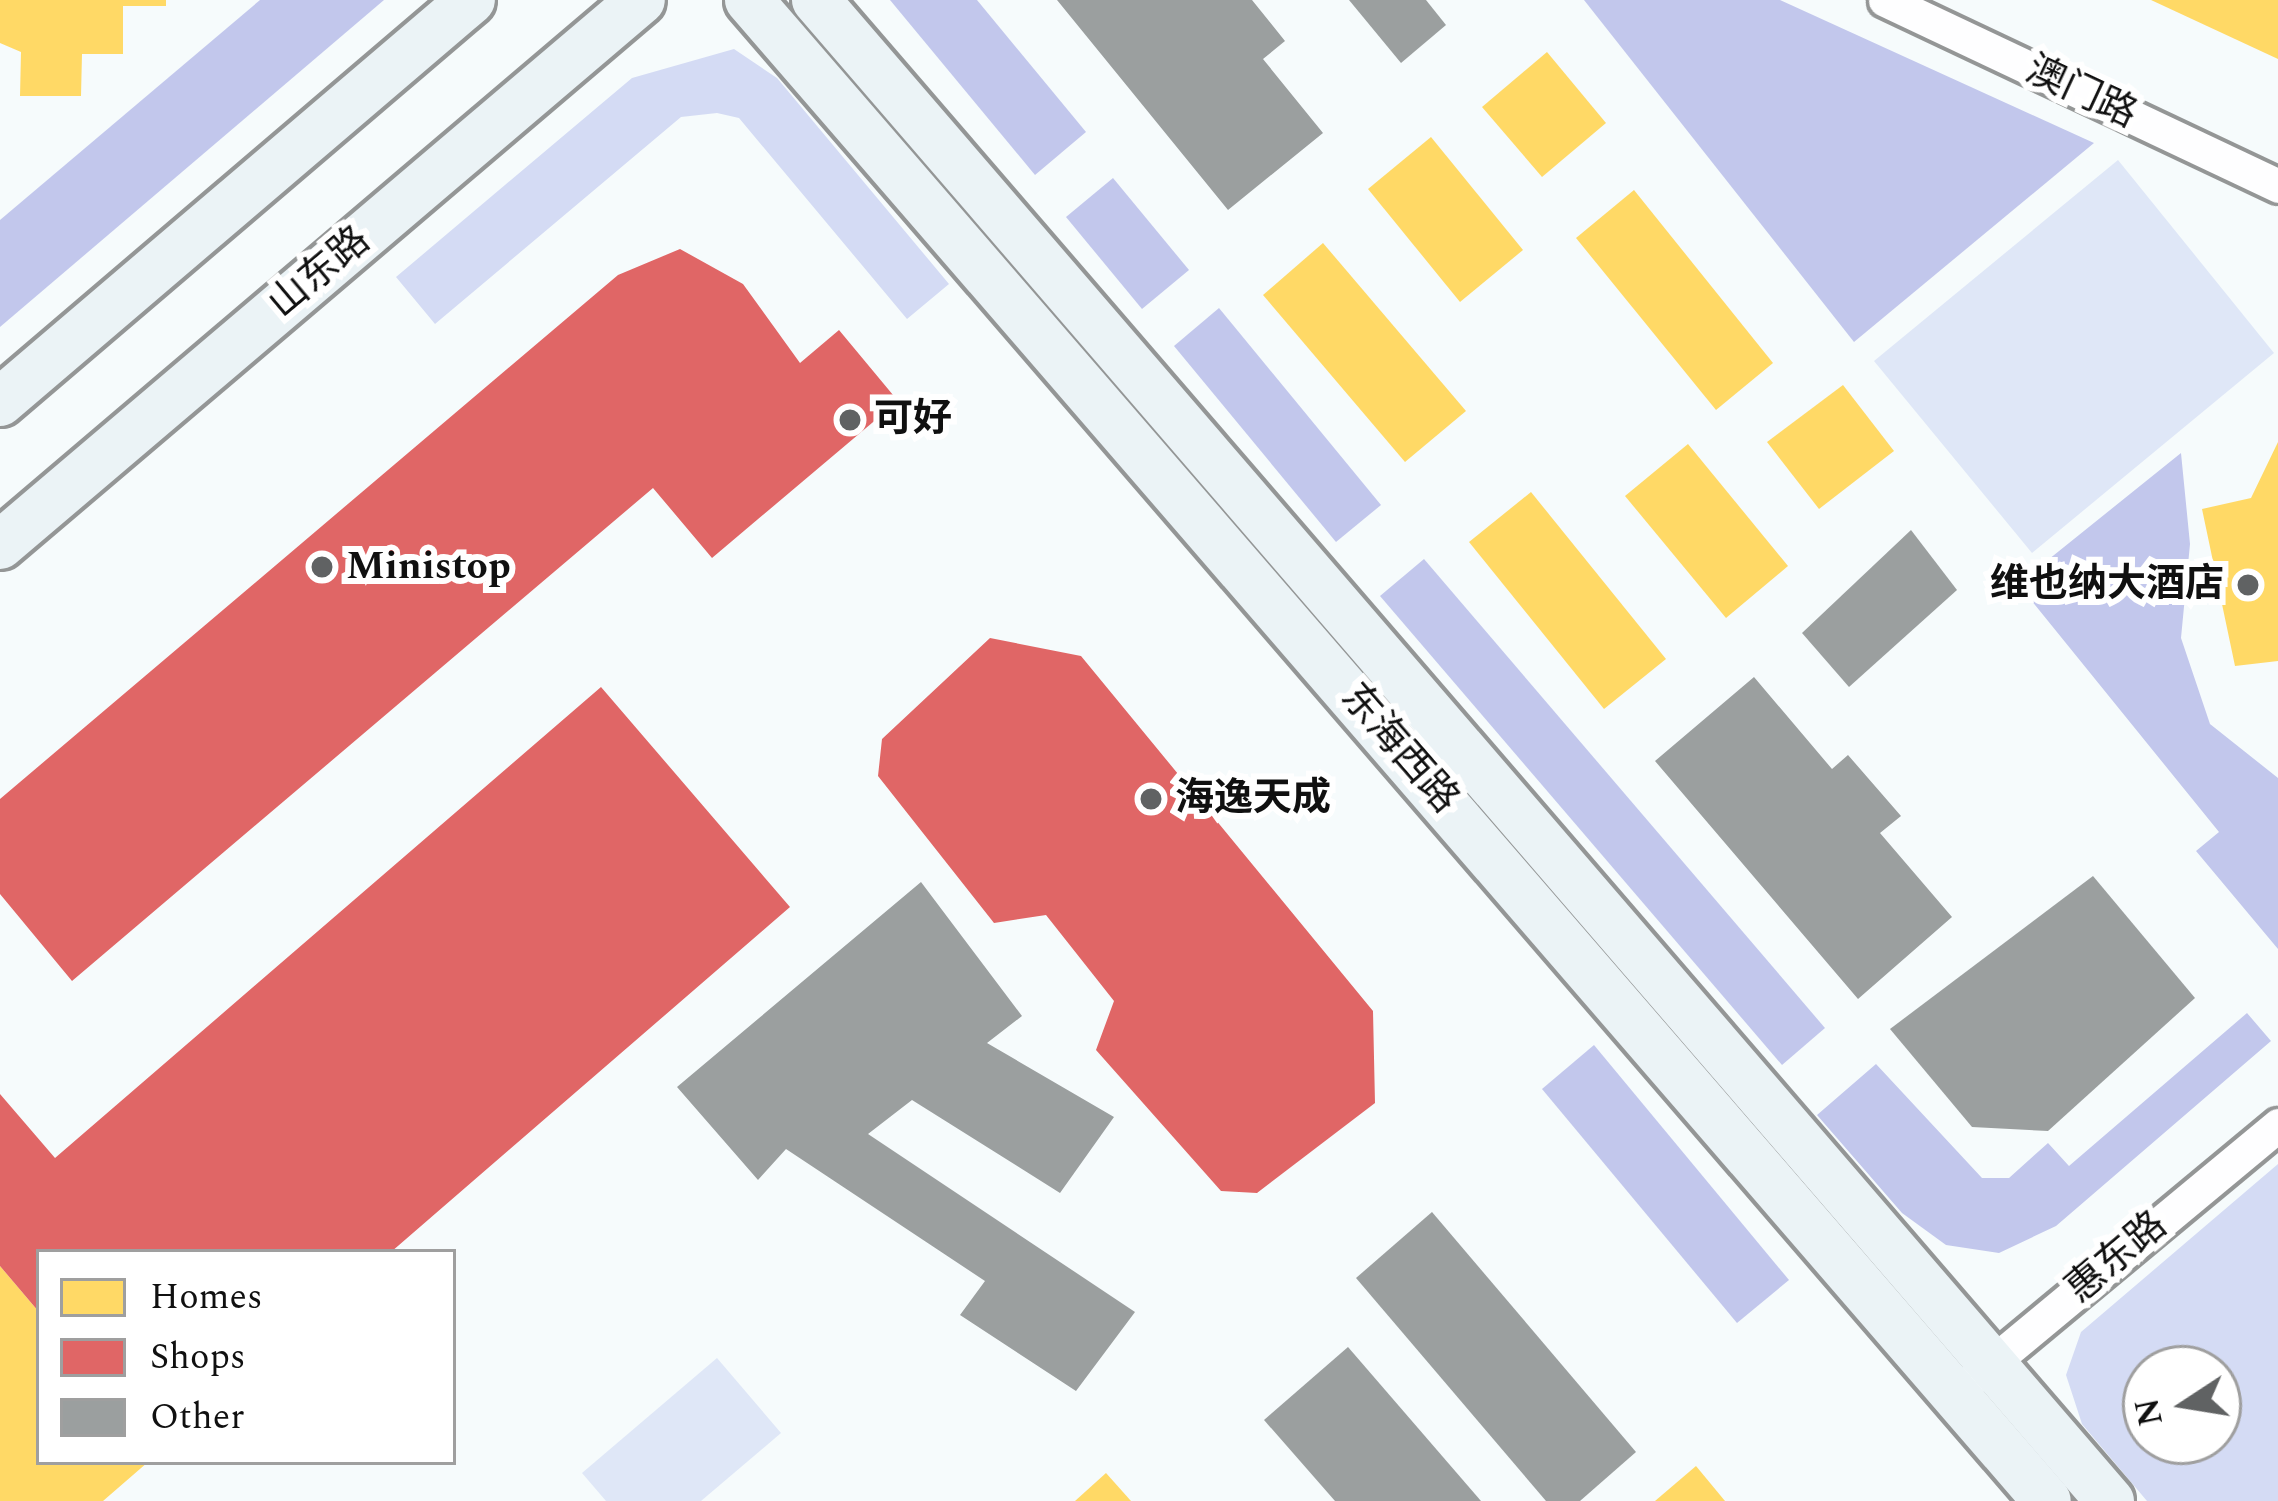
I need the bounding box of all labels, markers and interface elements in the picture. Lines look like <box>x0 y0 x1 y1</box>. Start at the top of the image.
street label: 澳门路 <box>2018 47 2144 139</box>
street label: 山东路 <box>260 217 380 329</box>
place label: 可好 <box>874 397 952 443</box>
marker: 可好 <box>837 407 863 433</box>
place label: Ministop <box>346 544 511 590</box>
marker: Ministop <box>309 554 335 580</box>
place label: 维也纳大酒店 <box>1990 562 2224 608</box>
marker: 维也纳大酒店 <box>2235 572 2261 598</box>
street label: 东海西路 <box>1330 675 1468 823</box>
place label: 海逸天成 <box>1175 776 1331 822</box>
marker: 海逸天成 <box>1138 786 1164 812</box>
street label: 惠东路 <box>2057 1202 2177 1314</box>
legend <box>36 1249 456 1465</box>
text: Homes <box>150 1270 263 1325</box>
text: Shops <box>150 1330 245 1385</box>
north arrow <box>2122 1345 2242 1465</box>
text: Other <box>150 1390 244 1445</box>
text: N <box>2122 1393 2177 1430</box>

